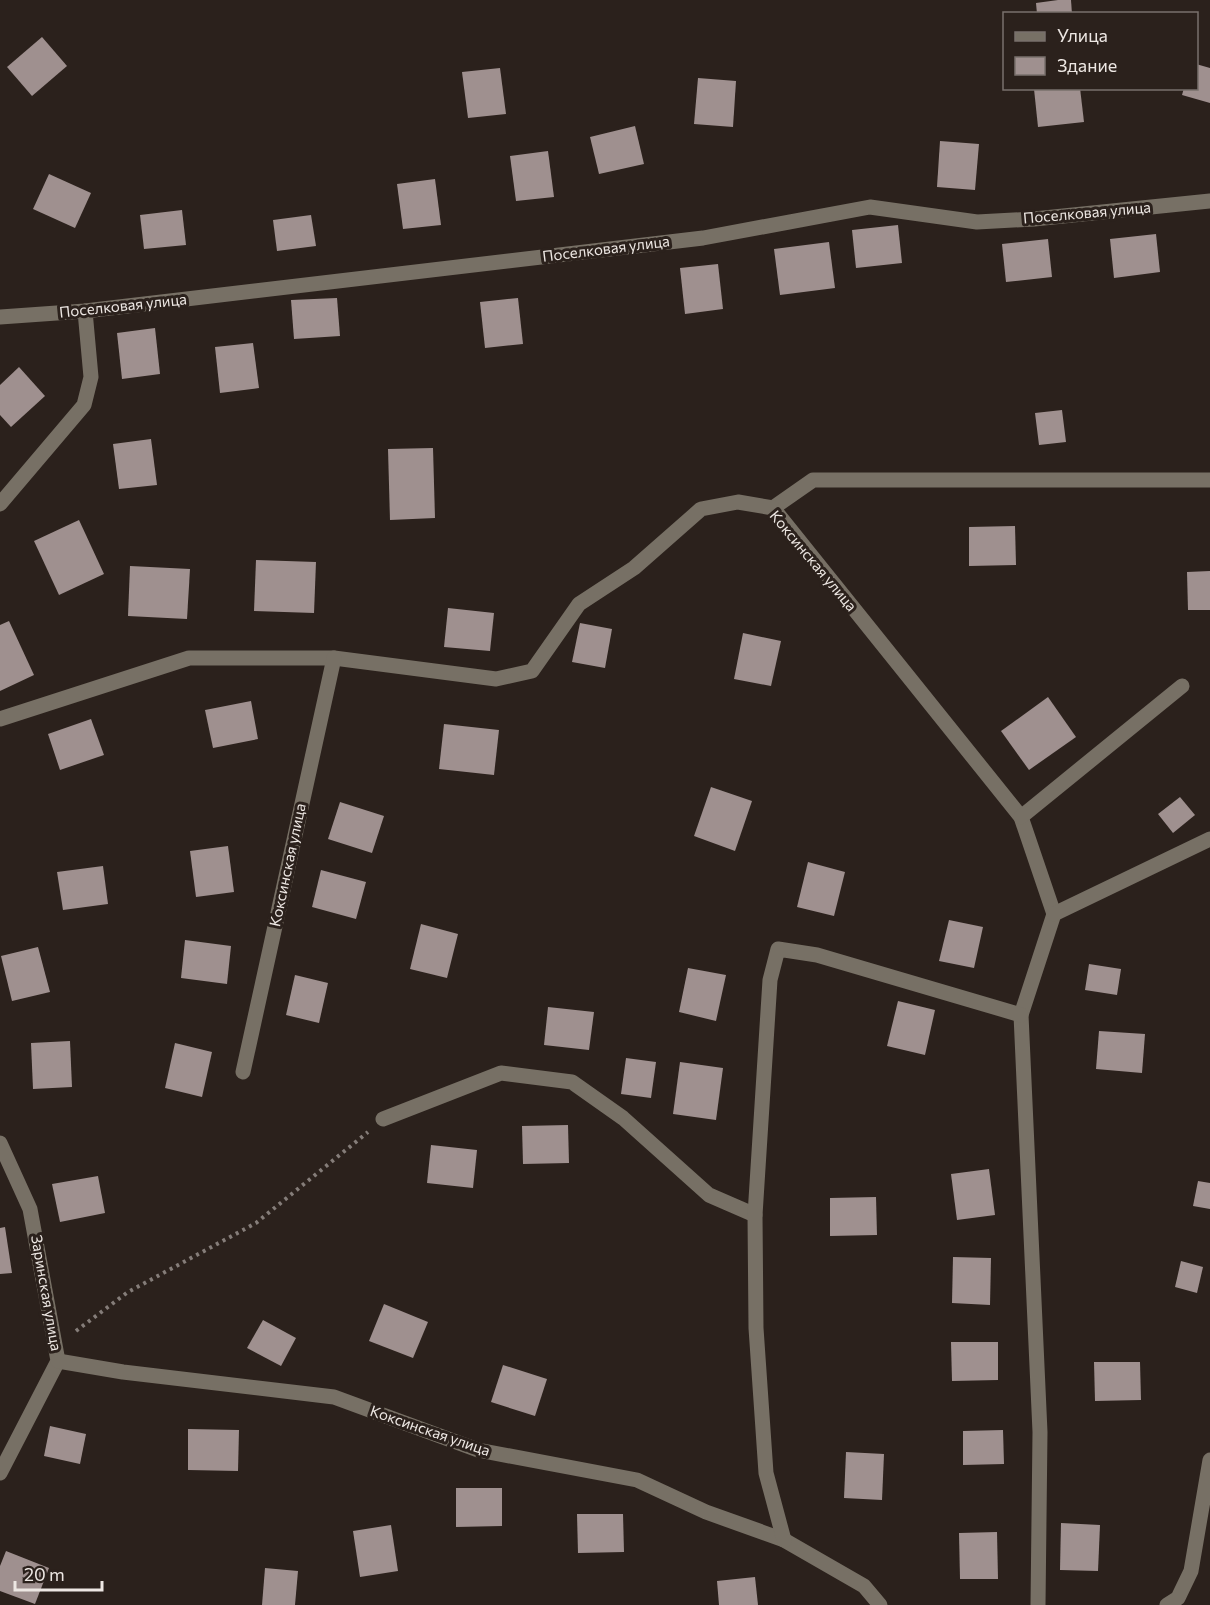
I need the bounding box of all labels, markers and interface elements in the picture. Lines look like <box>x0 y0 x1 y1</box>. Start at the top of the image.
legend <box>1003 12 1198 90</box>
text: Улица <box>1057 24 1108 46</box>
text: Здание <box>1057 54 1117 76</box>
street label: Поселковая улица <box>1022 197 1152 227</box>
street label: Поселковая улица <box>541 231 671 265</box>
street label: Поселковая улица <box>58 289 188 321</box>
street label: Коксинская улица <box>766 506 861 614</box>
street label: Коксинская улица <box>265 801 309 928</box>
street label: Заринская улица <box>28 1234 66 1352</box>
street label: Коксинская улица <box>368 1401 493 1459</box>
scale bar <box>15 1554 102 1592</box>
text: 20 m <box>24 1563 65 1585</box>

